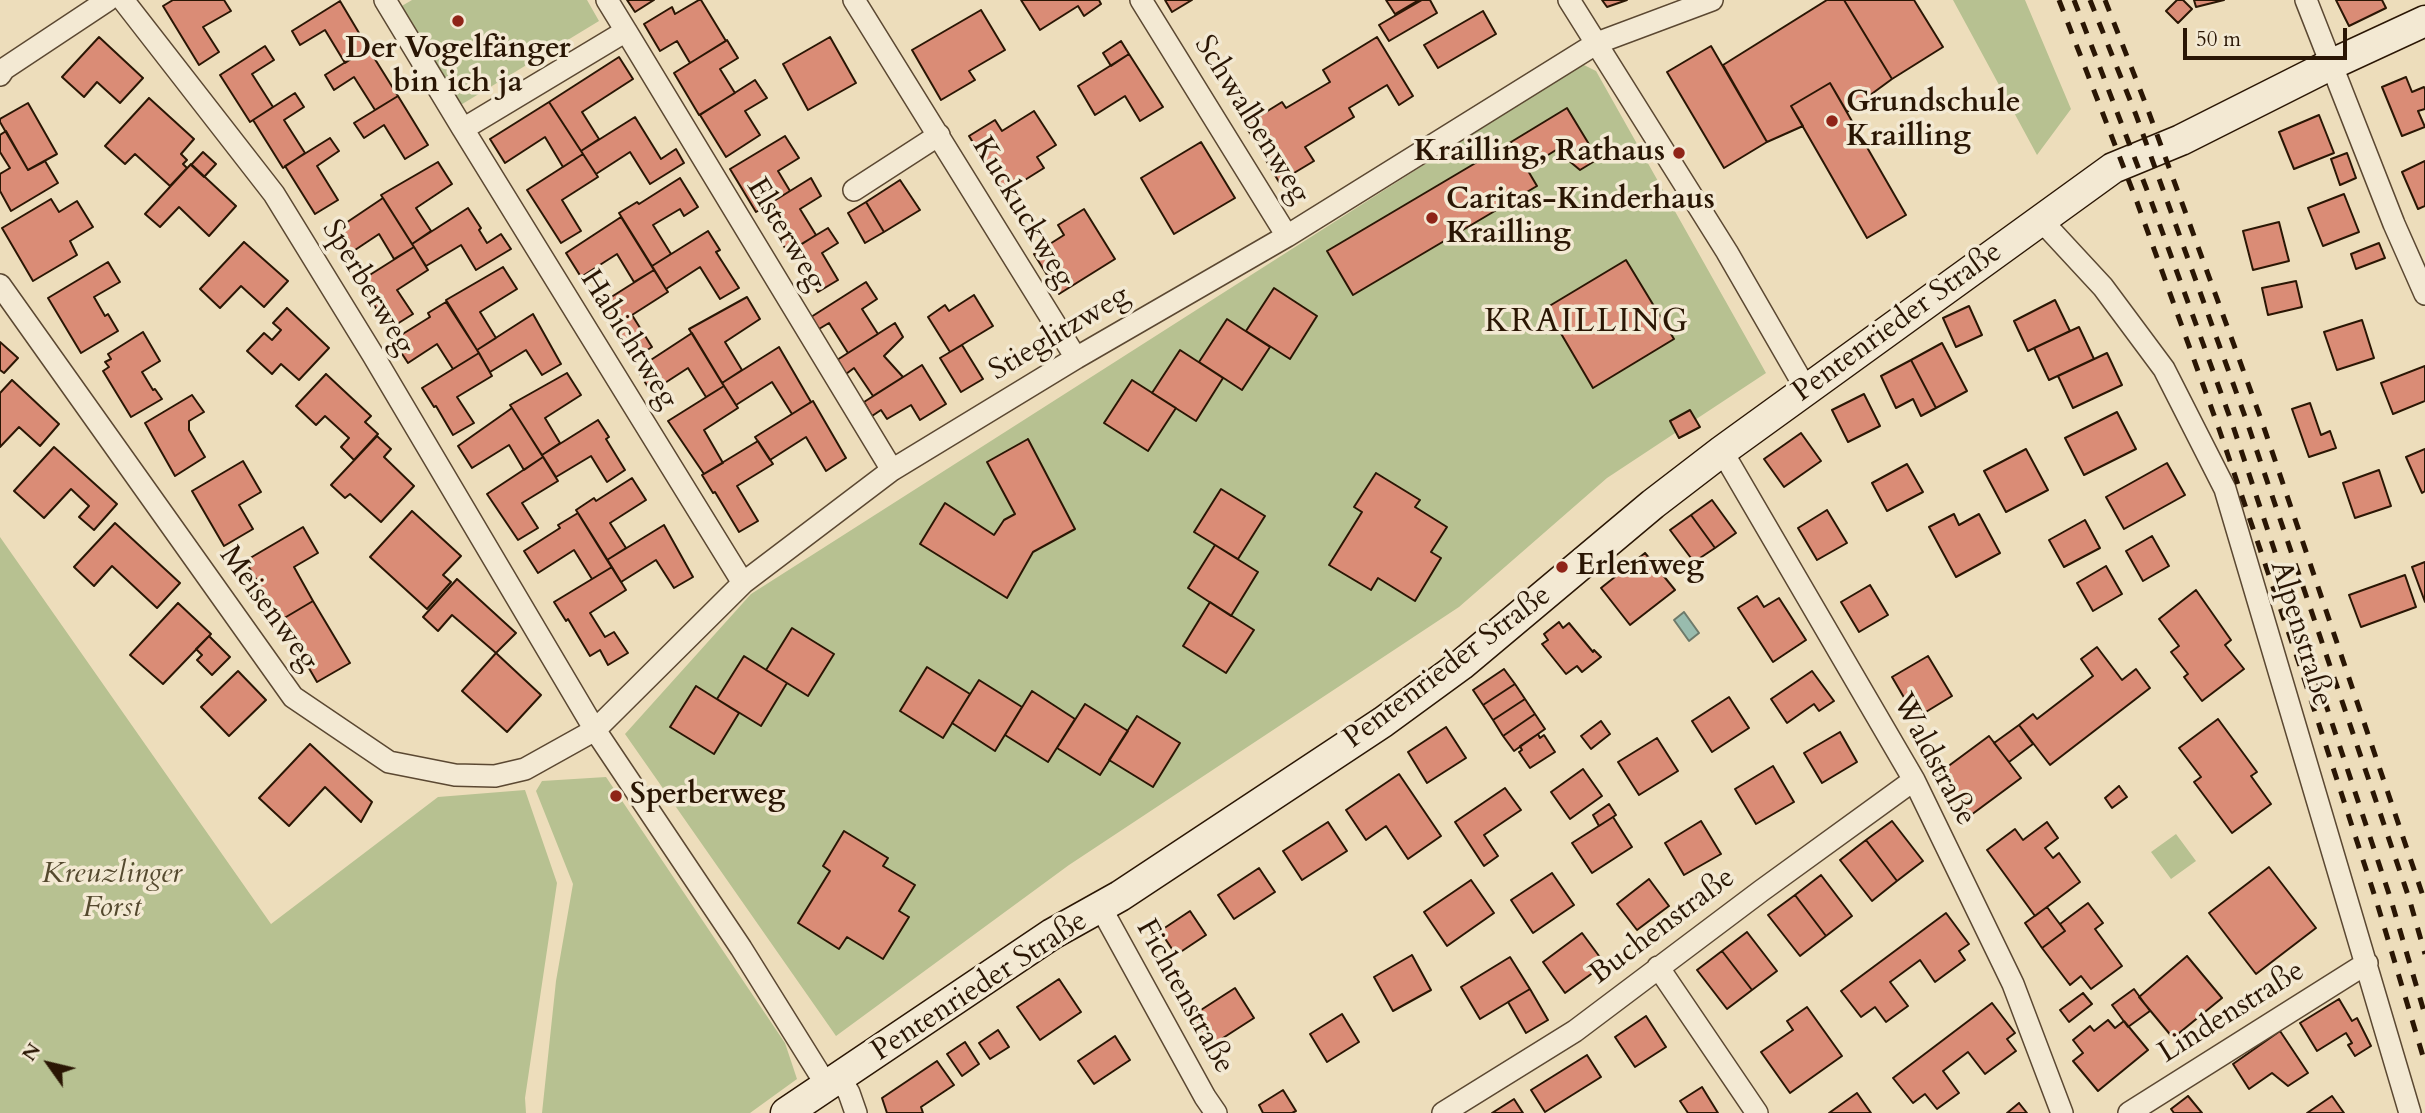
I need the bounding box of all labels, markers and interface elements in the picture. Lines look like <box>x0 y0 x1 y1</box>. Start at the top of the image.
marker: Der Vogelfänger bin ich ja <box>450 13 466 29</box>
scale bar <box>2187 14 2352 58</box>
text: 50 m <box>2196 25 2241 54</box>
street label: Schwalbenweg <box>1185 29 1317 211</box>
place label: Der Vogelfänger bin ich ja <box>345 32 571 102</box>
place label: Grundschule Krailling <box>1846 86 2021 156</box>
marker: Grundschule Krailling <box>1824 113 1840 129</box>
street label: Kuckuckweg <box>963 131 1081 295</box>
place label: Krailling, Rathaus <box>1414 135 1665 171</box>
marker: Krailling, Rathaus <box>1671 145 1687 161</box>
street label: Elsterweg <box>737 172 833 298</box>
place label: Caritas-Kinderhaus Krailling <box>1446 183 1715 254</box>
marker: Caritas-Kinderhaus Krailling <box>1424 210 1440 226</box>
street label: Sperberweg <box>313 214 421 362</box>
street label: Pentenrieder Straße <box>1786 235 2010 411</box>
street label: Habichtweg <box>571 264 685 416</box>
street label: Stieglitzweg <box>984 278 1136 390</box>
district label: KRAILLING <box>1485 303 1689 343</box>
street label: Meisenweg <box>211 540 325 678</box>
place label: Erlenweg <box>1576 549 1704 585</box>
street label: Alpenstraße <box>2261 557 2339 711</box>
marker: Erlenweg <box>1554 559 1570 575</box>
street label: Pentenrieder Straße <box>1337 578 1559 758</box>
street label: Waldstraße <box>1883 688 1983 832</box>
place label: Sperberweg <box>630 778 785 814</box>
marker: Sperberweg <box>608 788 624 804</box>
park label: Kreuzlinger Forst <box>42 857 182 928</box>
street label: Buchenstraße <box>1583 861 1743 993</box>
street label: Pentenrieder Straße <box>865 904 1095 1070</box>
street label: Fichtenstraße <box>1127 914 1241 1080</box>
street label: Lindenstraße <box>2152 954 2312 1072</box>
north arrow <box>14 1029 84 1099</box>
text: N <box>16 1038 47 1066</box>

